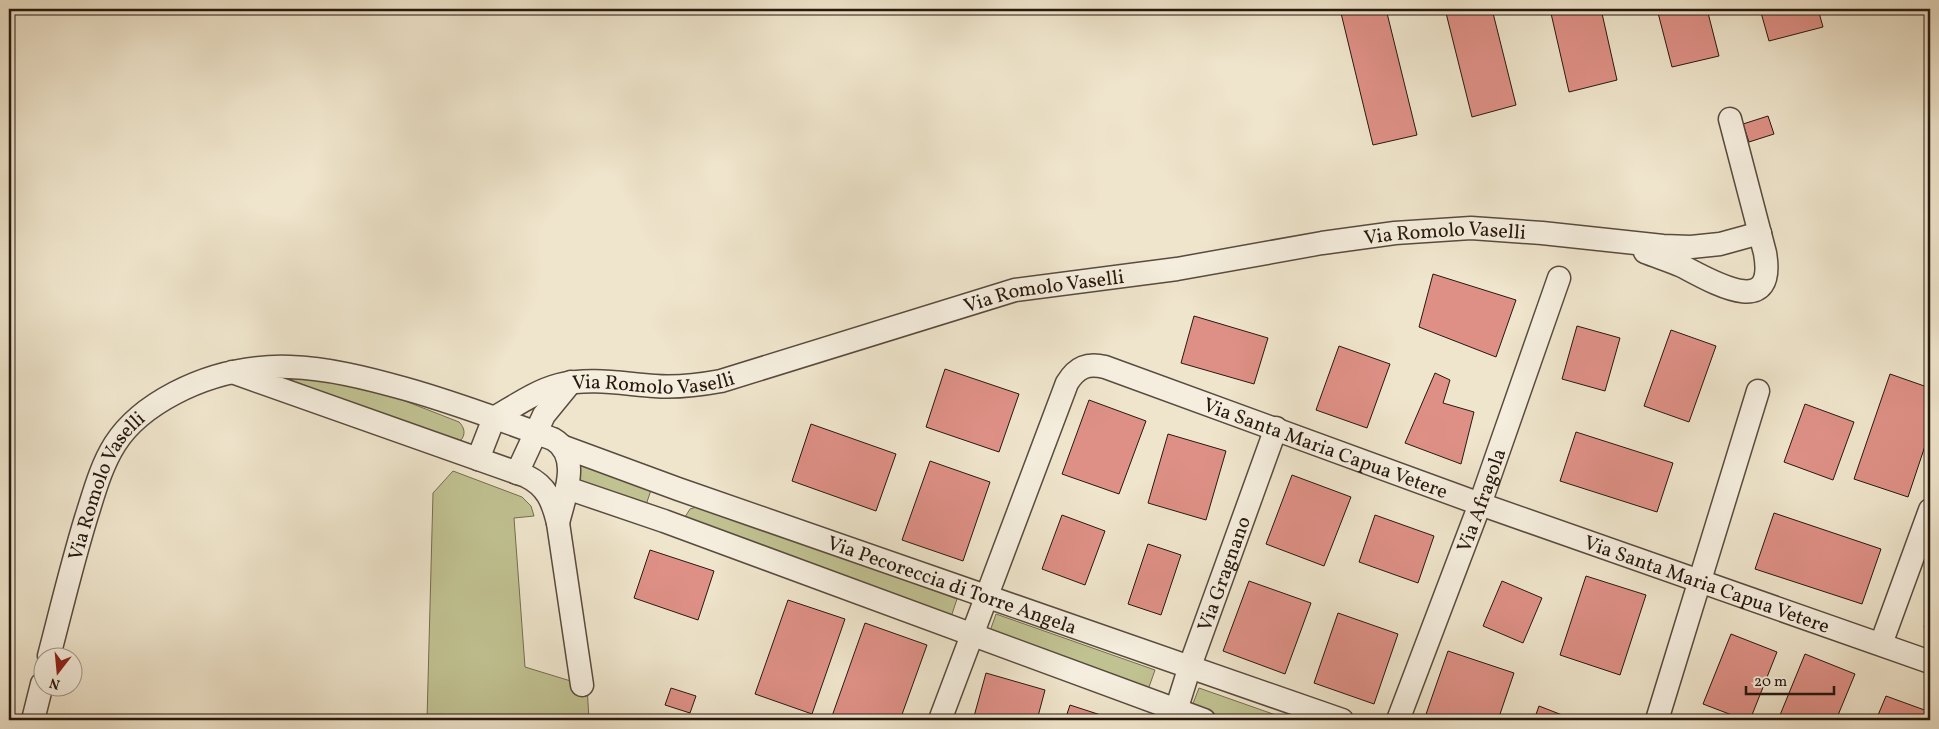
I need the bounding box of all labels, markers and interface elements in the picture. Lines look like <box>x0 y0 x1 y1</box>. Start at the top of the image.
street label: Via Romolo Vaselli <box>1362 216 1527 253</box>
street label: Via Romolo Vaselli <box>961 264 1126 321</box>
street label: Via Romolo Vaselli <box>571 366 739 403</box>
street label: Via Santa Maria Capua Vetere <box>1199 392 1451 507</box>
street label: Via Romolo Vaselli <box>62 406 152 564</box>
street label: Via Afragola <box>1451 445 1514 557</box>
street label: Via Gragnano <box>1192 513 1259 636</box>
street label: Via Pecoreccia di Torre Angela <box>823 530 1080 643</box>
street label: Via Santa Maria Capua Vetere <box>1580 530 1833 642</box>
north arrow <box>32 646 82 696</box>
scale bar <box>1746 664 1834 696</box>
text: 20 m <box>1754 672 1787 693</box>
text: N <box>47 673 62 694</box>

